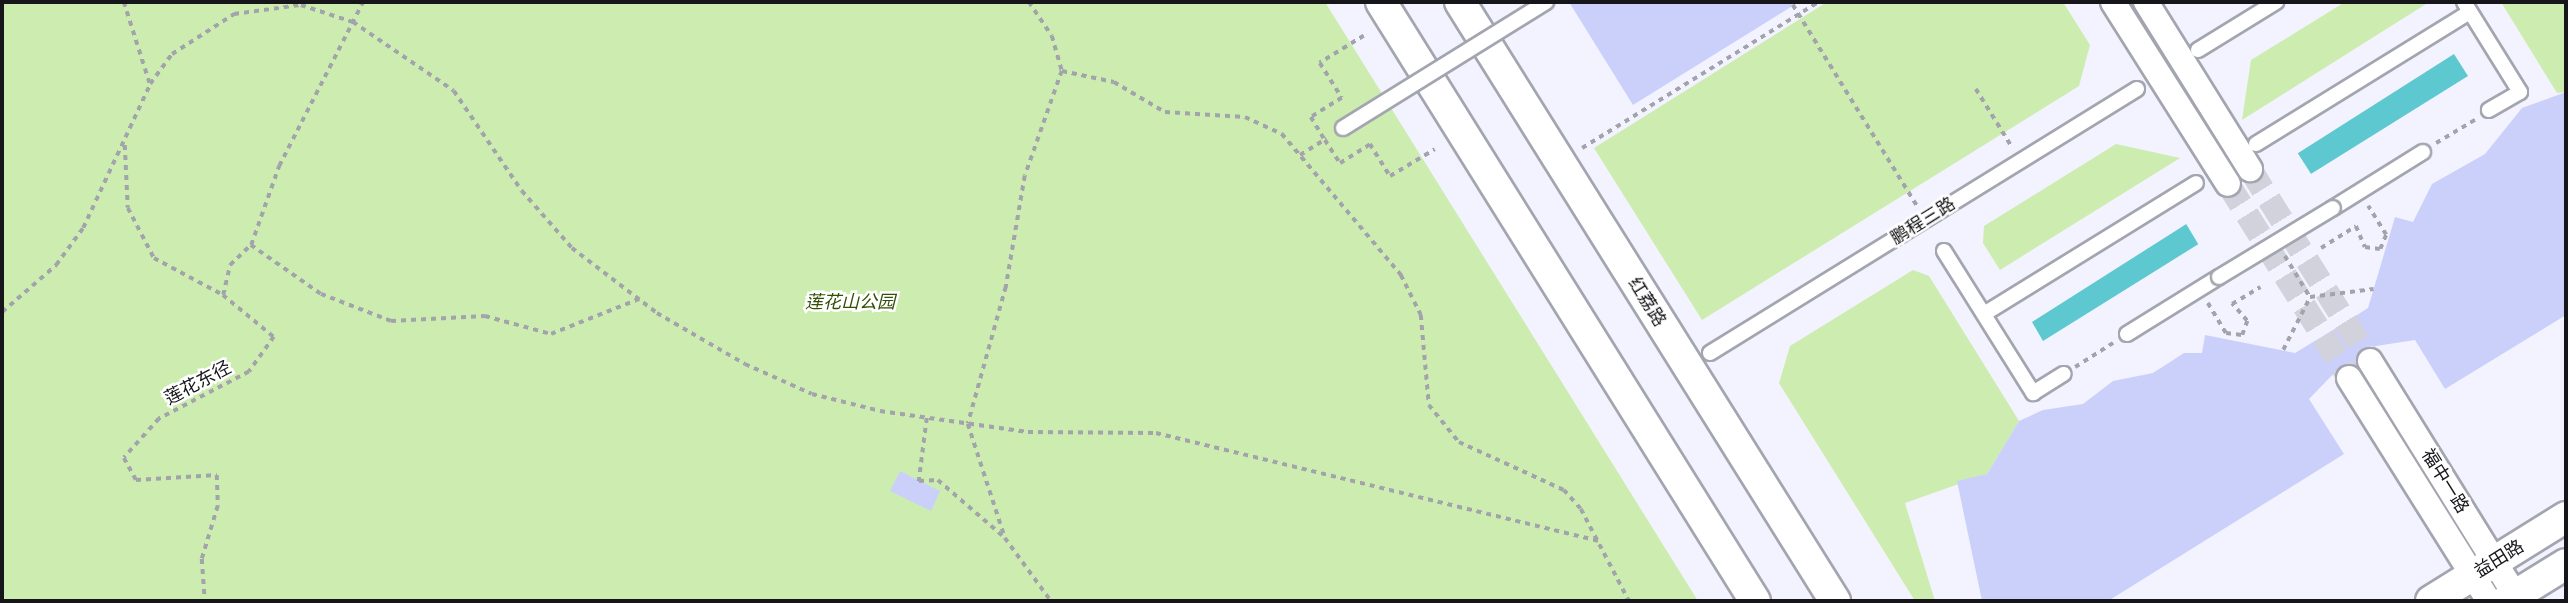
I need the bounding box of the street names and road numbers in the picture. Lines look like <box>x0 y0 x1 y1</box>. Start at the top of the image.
street label: 鹏程三路 <box>1887 193 1959 249</box>
street label: 红荔路 <box>1624 273 1670 331</box>
street label: 莲花东径 <box>161 357 235 409</box>
street label: 福中一路 <box>2417 445 2473 517</box>
street label: 益田路 <box>2470 536 2528 582</box>

